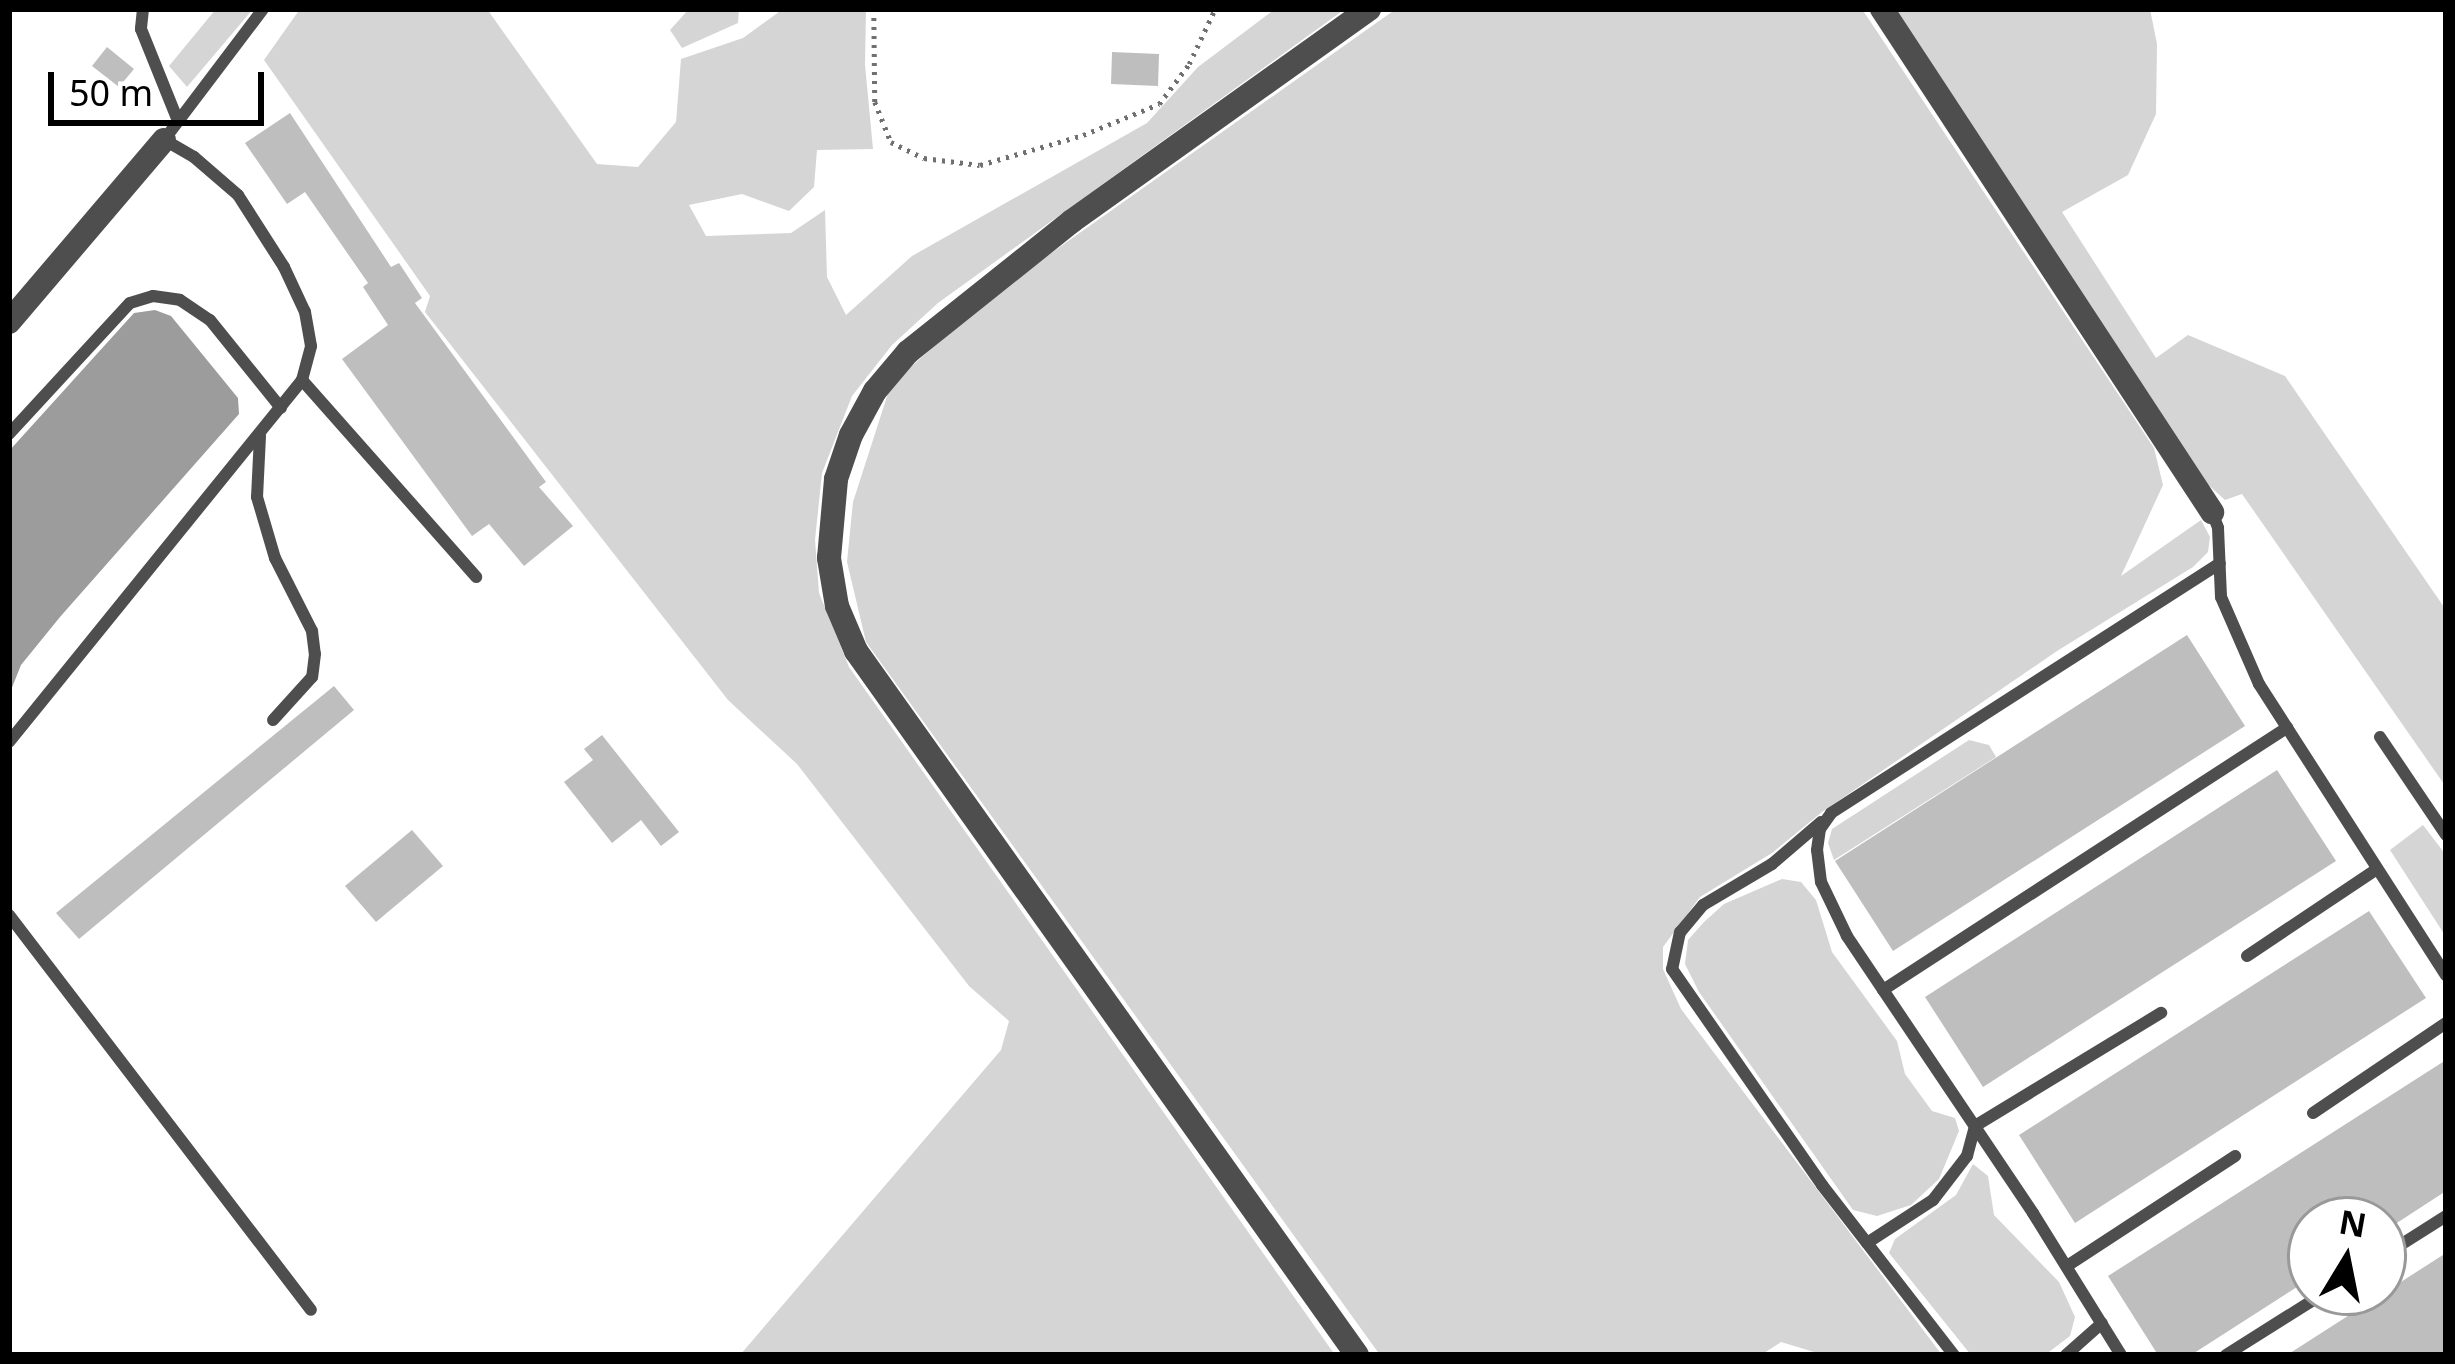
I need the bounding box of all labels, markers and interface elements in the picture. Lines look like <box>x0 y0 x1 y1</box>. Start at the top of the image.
scale bar <box>54 48 270 122</box>
text: 50 m <box>69 68 153 117</box>
north arrow <box>2287 1196 2407 1316</box>
text: N <box>2336 1199 2370 1247</box>

